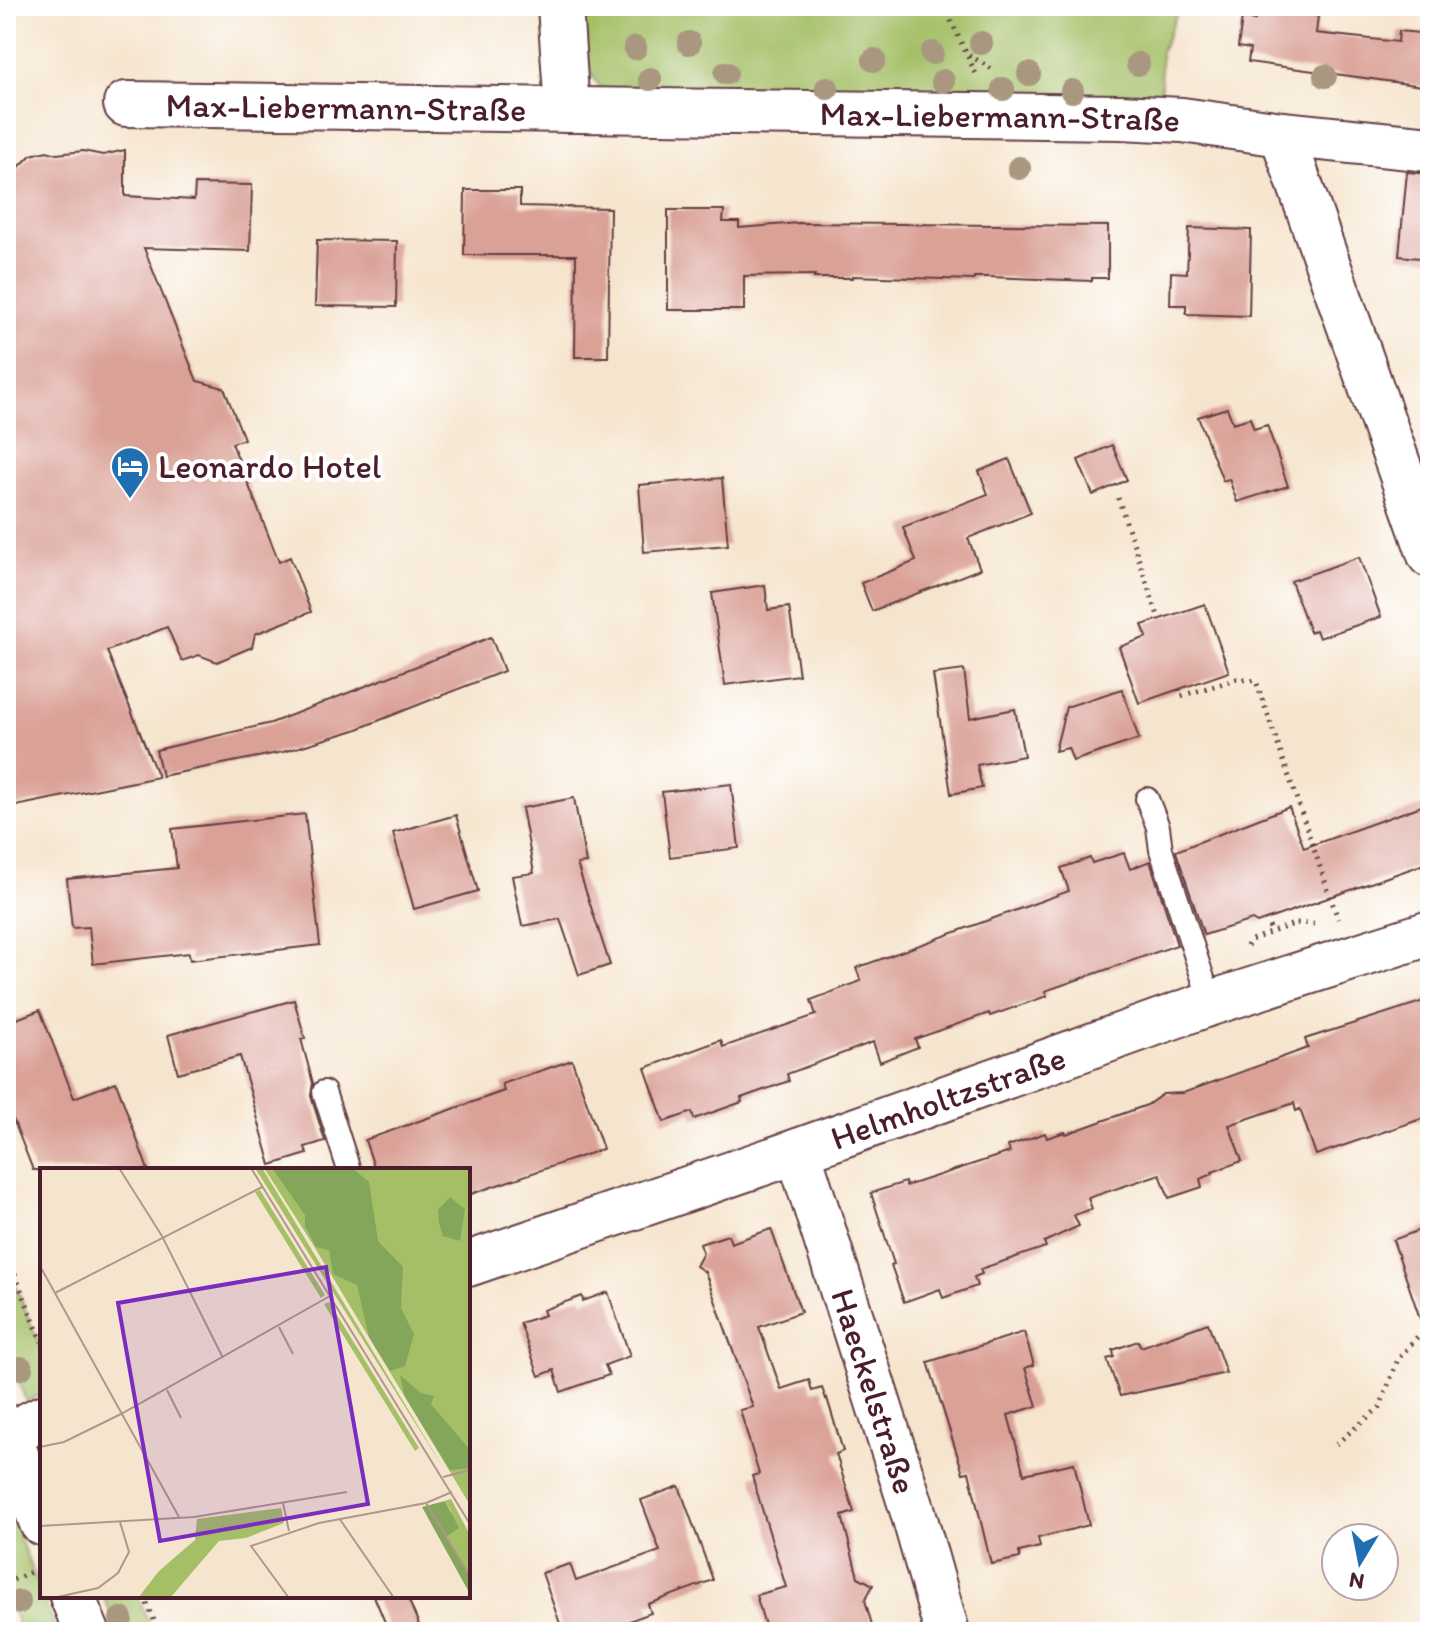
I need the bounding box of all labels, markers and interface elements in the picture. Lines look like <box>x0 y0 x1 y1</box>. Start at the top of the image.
street label: Max-Liebermann-Straße <box>165 84 526 130</box>
street label: Max-Liebermann-Straße <box>819 93 1181 140</box>
hotel icon: Leonardo Hotel <box>109 445 151 500</box>
place label: Leonardo Hotel <box>158 446 382 487</box>
street label: Helmholtzstraße <box>825 1036 1071 1158</box>
inset map <box>40 1168 470 1598</box>
street label: Haeckelstraße <box>823 1284 926 1499</box>
north arrow <box>1320 1522 1400 1602</box>
text: N <box>1347 1567 1366 1596</box>

